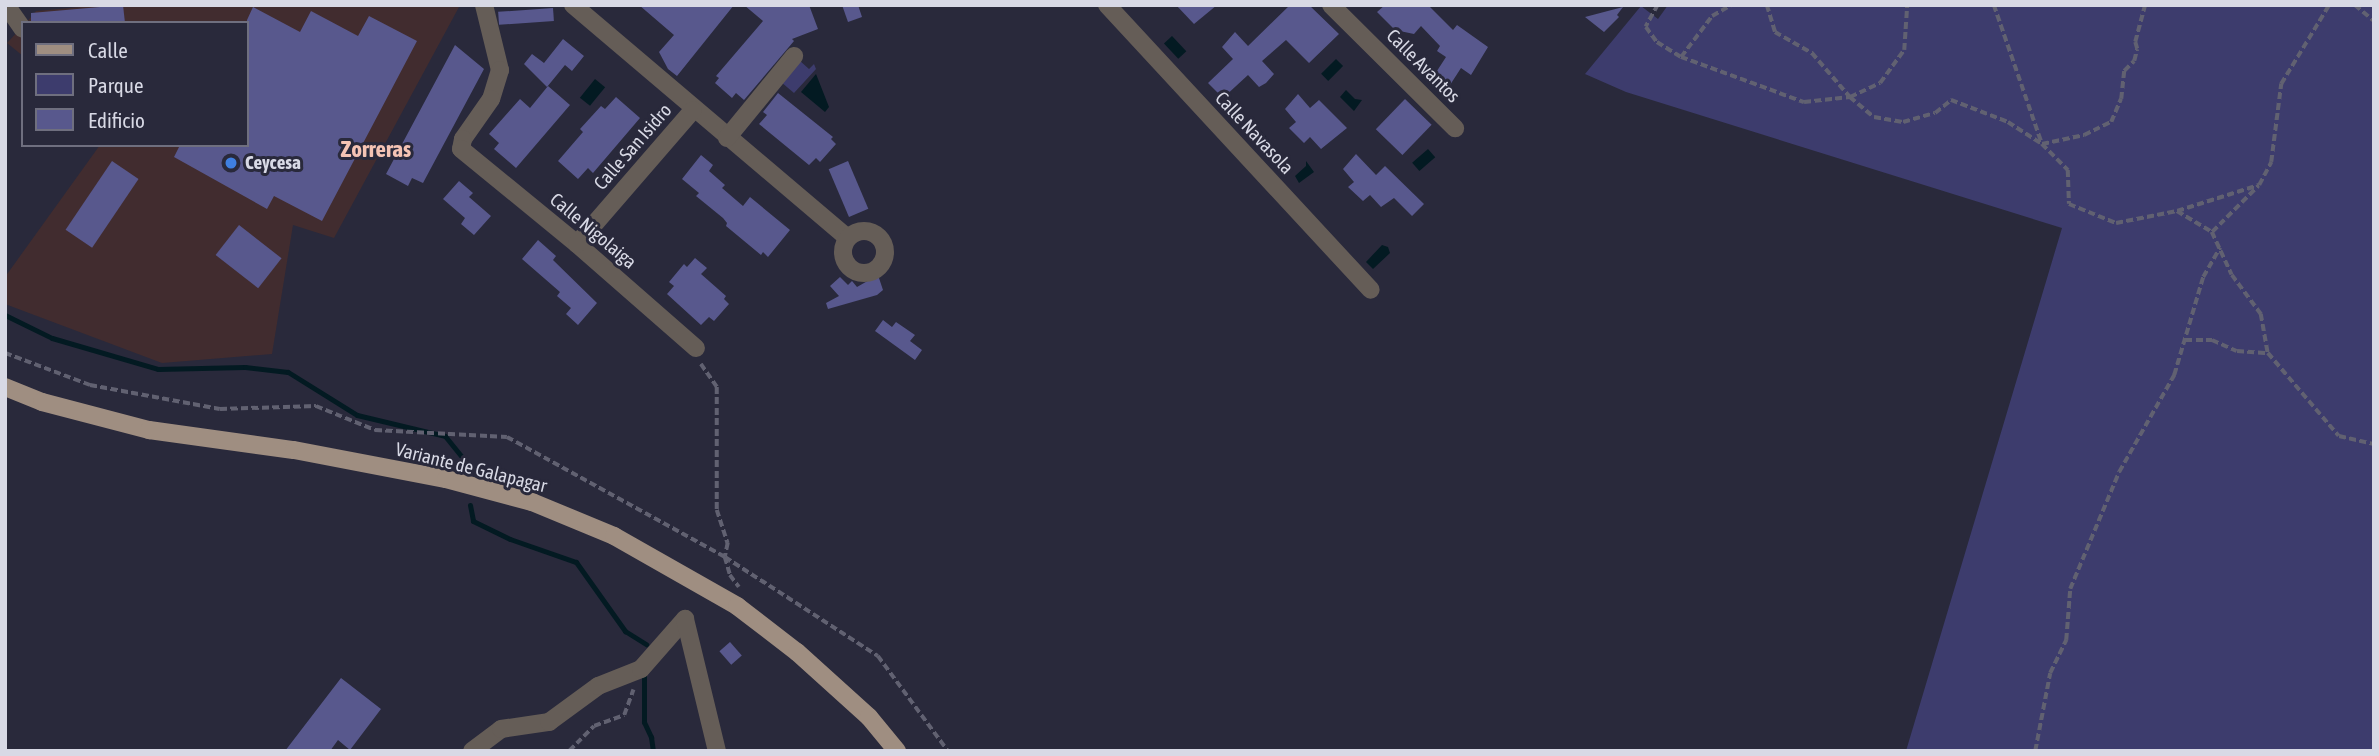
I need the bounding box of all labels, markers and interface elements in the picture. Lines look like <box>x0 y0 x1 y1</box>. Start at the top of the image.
legend <box>21 21 248 147</box>
street label: Calle Avantos <box>1382 25 1464 107</box>
text: Calle <box>88 38 128 62</box>
text: Parque <box>88 73 143 97</box>
street label: Calle Navasola <box>1210 87 1298 179</box>
street label: Calle San Isidro <box>589 99 677 195</box>
text: Edificio <box>88 108 145 132</box>
district label: Zorreras <box>341 135 411 163</box>
place label: Ceycesa <box>245 152 301 174</box>
marker: Ceycesa <box>223 155 239 171</box>
street label: Calle Nigolaiga <box>545 188 641 274</box>
street label: Variante de Galapagar <box>393 438 549 498</box>

